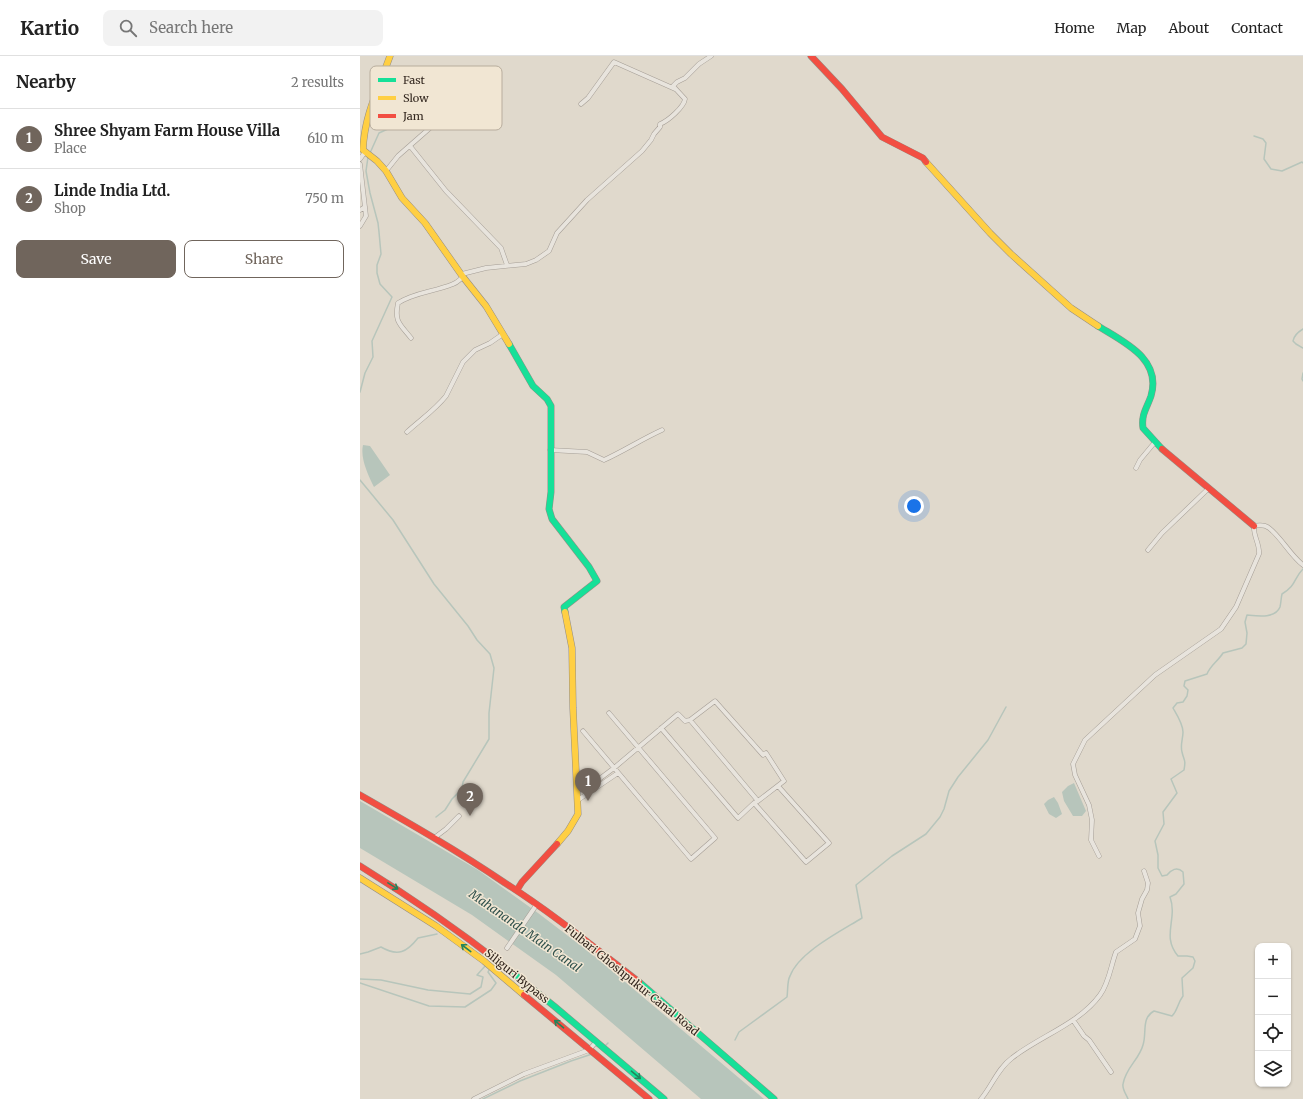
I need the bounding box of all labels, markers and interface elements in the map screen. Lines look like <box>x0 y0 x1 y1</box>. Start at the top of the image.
search box <box>103 10 383 46</box>
text: Kartio <box>20 16 79 40</box>
icon: search <box>117 17 139 39</box>
text: Search here <box>149 18 233 37</box>
text: Home <box>1054 19 1095 37</box>
text: Map <box>1117 19 1146 37</box>
text: About <box>1168 19 1209 37</box>
text: Contact <box>1231 19 1283 37</box>
legend <box>370 66 502 130</box>
text: Nearby <box>16 71 76 93</box>
text: Fast <box>403 73 426 87</box>
text: 2 results <box>291 74 344 91</box>
text: Slow <box>403 91 429 105</box>
text: Jam <box>402 109 424 123</box>
text: Shree Shyam Farm House Villa <box>54 121 280 140</box>
text: 1 <box>26 130 32 147</box>
text: 610 m <box>307 130 344 147</box>
text: Place <box>54 140 87 157</box>
text: Linde India Ltd. <box>54 181 170 200</box>
text: 2 <box>25 190 33 207</box>
text: 750 m <box>305 190 344 207</box>
text: Shop <box>54 200 86 217</box>
button: Save <box>16 240 176 278</box>
button: Share <box>184 240 344 278</box>
your location <box>904 496 924 516</box>
pin: 1 <box>575 768 601 801</box>
pin: 2 <box>457 783 483 816</box>
one-way arrow <box>387 882 398 890</box>
water label: Mahananda Main Canal <box>466 886 585 975</box>
street label: Fulbari Ghoshpukur Canal Road <box>562 922 702 1039</box>
map controls <box>1255 943 1291 1087</box>
button: + <box>1255 943 1291 979</box>
one-way arrow <box>461 944 472 952</box>
street label: Siliguri Bypass <box>482 946 552 1006</box>
button: − <box>1255 979 1291 1015</box>
button: locate <box>1255 1015 1291 1051</box>
one-way arrow <box>554 1020 565 1029</box>
button: layers <box>1255 1051 1291 1087</box>
one-way arrow <box>631 1071 642 1080</box>

